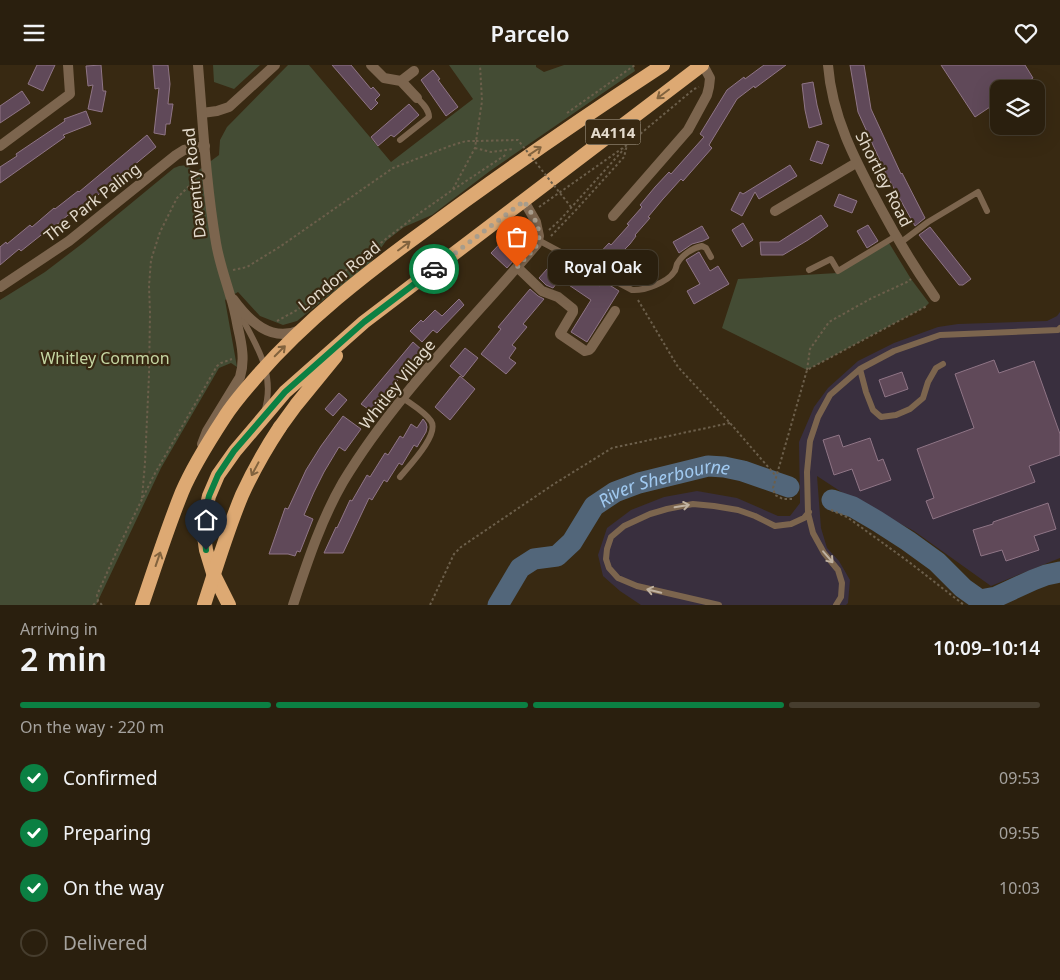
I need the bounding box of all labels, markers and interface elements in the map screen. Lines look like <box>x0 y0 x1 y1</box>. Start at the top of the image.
text: Parcelo <box>490 18 570 48</box>
icon: menu <box>20 19 48 47</box>
icon: heart <box>1012 19 1040 47</box>
map controls <box>990 80 1045 135</box>
button: layers <box>990 80 1045 135</box>
one-way arrow <box>656 89 670 99</box>
road number: A4114 <box>586 119 640 145</box>
street label: Daventry Road <box>177 127 211 239</box>
street label: Shortley Road <box>851 128 917 230</box>
one-way arrow <box>528 146 542 156</box>
street label: The Park Paling <box>39 157 145 247</box>
pin <box>496 216 538 267</box>
icon: bag <box>503 223 531 251</box>
street label: London Road <box>293 236 385 316</box>
one-way arrow <box>397 241 411 251</box>
courier <box>409 244 459 294</box>
callout: Royal Oak <box>547 249 657 285</box>
icon: car <box>420 255 448 283</box>
text: Royal Oak <box>564 256 642 278</box>
street label: Whitley Village <box>354 334 440 434</box>
one-way arrow <box>274 345 286 357</box>
park label: Whitley Common <box>40 347 170 369</box>
water label: River Sherbourne <box>593 453 733 512</box>
one-way arrow <box>250 461 260 475</box>
pin <box>185 499 227 550</box>
one-way arrow <box>674 501 690 511</box>
icon: home <box>192 506 220 534</box>
one-way arrow <box>822 550 833 563</box>
one-way arrow <box>153 551 163 567</box>
one-way arrow <box>646 585 662 595</box>
text: Arriving in <box>20 618 98 640</box>
text: 10:09–10:14 <box>933 635 1040 661</box>
text: 2 min <box>20 637 107 680</box>
text: On the way · 220 m <box>20 716 164 738</box>
icon: check <box>20 764 48 792</box>
text: Confirmed <box>63 765 158 791</box>
text: 09:53 <box>999 767 1040 789</box>
icon: check <box>20 819 48 847</box>
text: Preparing <box>63 820 151 846</box>
text: 09:55 <box>999 822 1040 844</box>
icon: check <box>20 874 48 902</box>
text: On the way <box>63 875 164 901</box>
text: 10:03 <box>999 877 1040 899</box>
text: Delivered <box>63 930 148 956</box>

